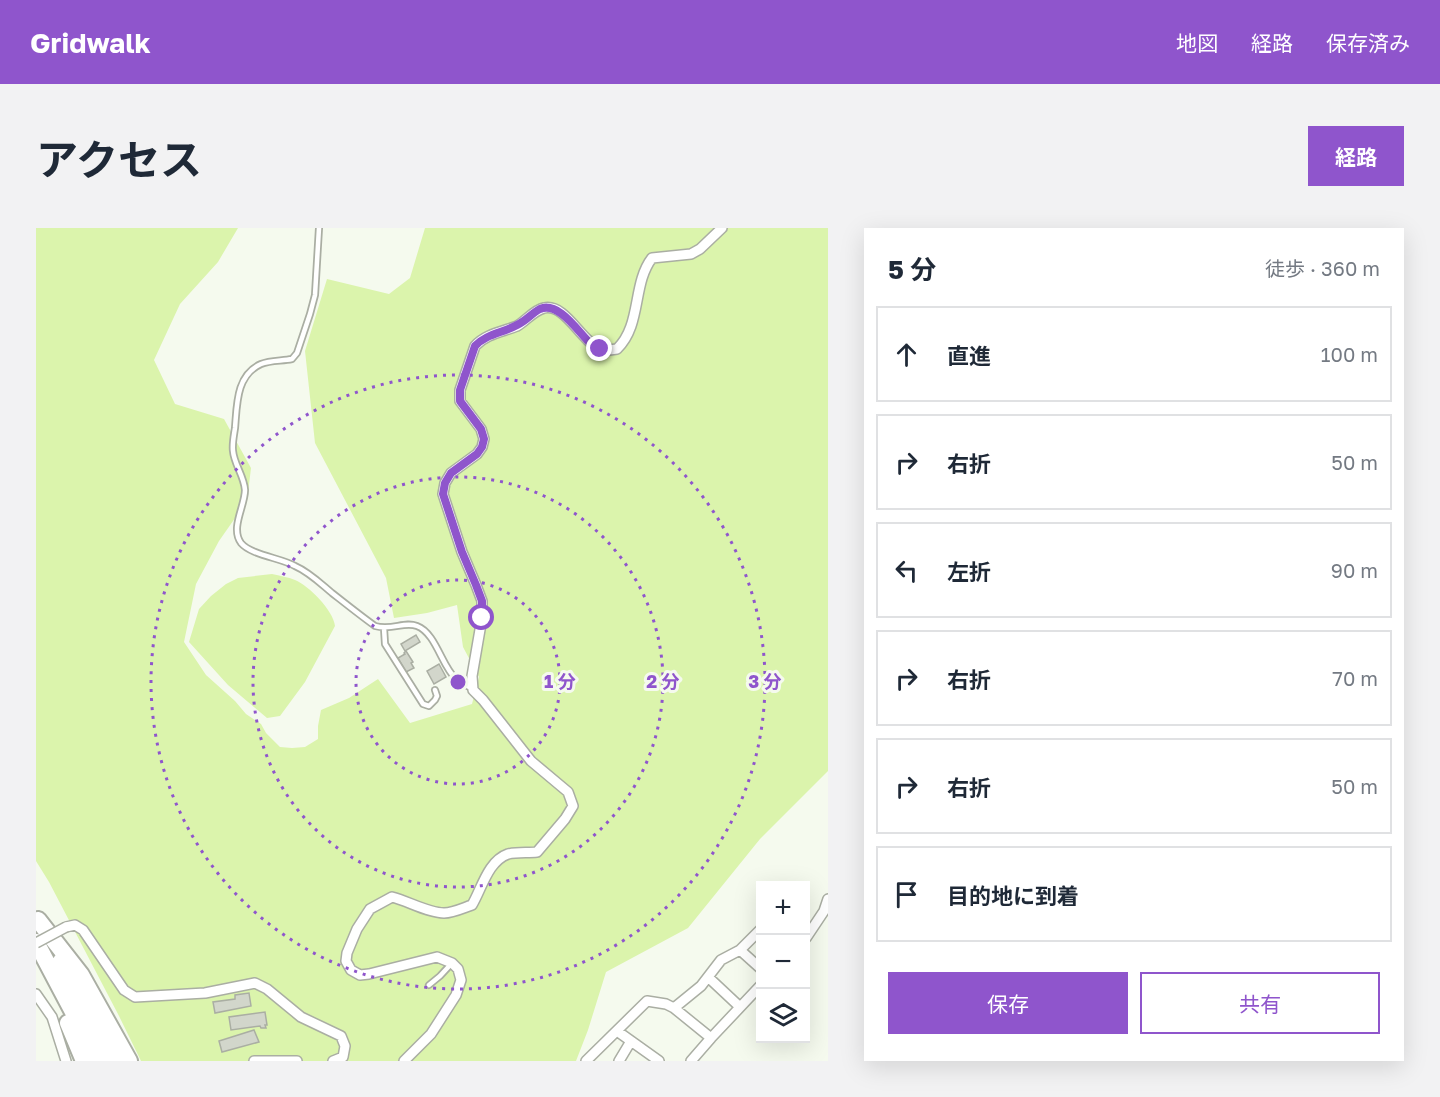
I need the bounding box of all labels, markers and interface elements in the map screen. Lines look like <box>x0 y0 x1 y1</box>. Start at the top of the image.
text: Gridwalk <box>30 26 151 59</box>
text: 地図 <box>1176 30 1218 56</box>
text: 経路 <box>1251 30 1293 56</box>
text: 保存済み <box>1326 30 1410 56</box>
button: 経路 <box>1308 126 1404 186</box>
text: アクセス <box>36 134 202 184</box>
text: 5 分 <box>888 254 936 285</box>
text: 徒歩 · 360 m <box>1265 256 1380 280</box>
route end <box>586 335 612 361</box>
icon: ahead <box>890 338 923 371</box>
text: 直進 <box>947 342 991 369</box>
text: 100 m <box>1321 342 1378 366</box>
icon: right <box>890 446 923 479</box>
text: 右折 <box>947 450 991 477</box>
text: 50 m <box>1331 450 1378 474</box>
icon: left <box>890 554 923 587</box>
text: 左折 <box>947 558 991 585</box>
text: 90 m <box>1331 558 1378 582</box>
route start <box>468 604 494 630</box>
icon: right <box>890 662 923 695</box>
text: 右折 <box>947 666 991 693</box>
text: 70 m <box>1332 666 1378 690</box>
text: 1 分 <box>544 670 576 692</box>
text: 2 分 <box>646 670 680 692</box>
text: 3 分 <box>748 670 782 692</box>
centre of rings <box>448 672 468 692</box>
icon: right <box>890 770 923 803</box>
text: 右折 <box>947 774 991 801</box>
text: 50 m <box>1331 774 1378 798</box>
icon: arrive <box>890 878 923 911</box>
map controls <box>756 881 810 1043</box>
button: + <box>756 881 810 935</box>
text: 目的地に到着 <box>947 882 1079 909</box>
button: − <box>756 935 810 989</box>
button: 保存 <box>888 972 1128 1034</box>
button: 共有 <box>1140 972 1380 1034</box>
button: layers <box>756 989 810 1043</box>

